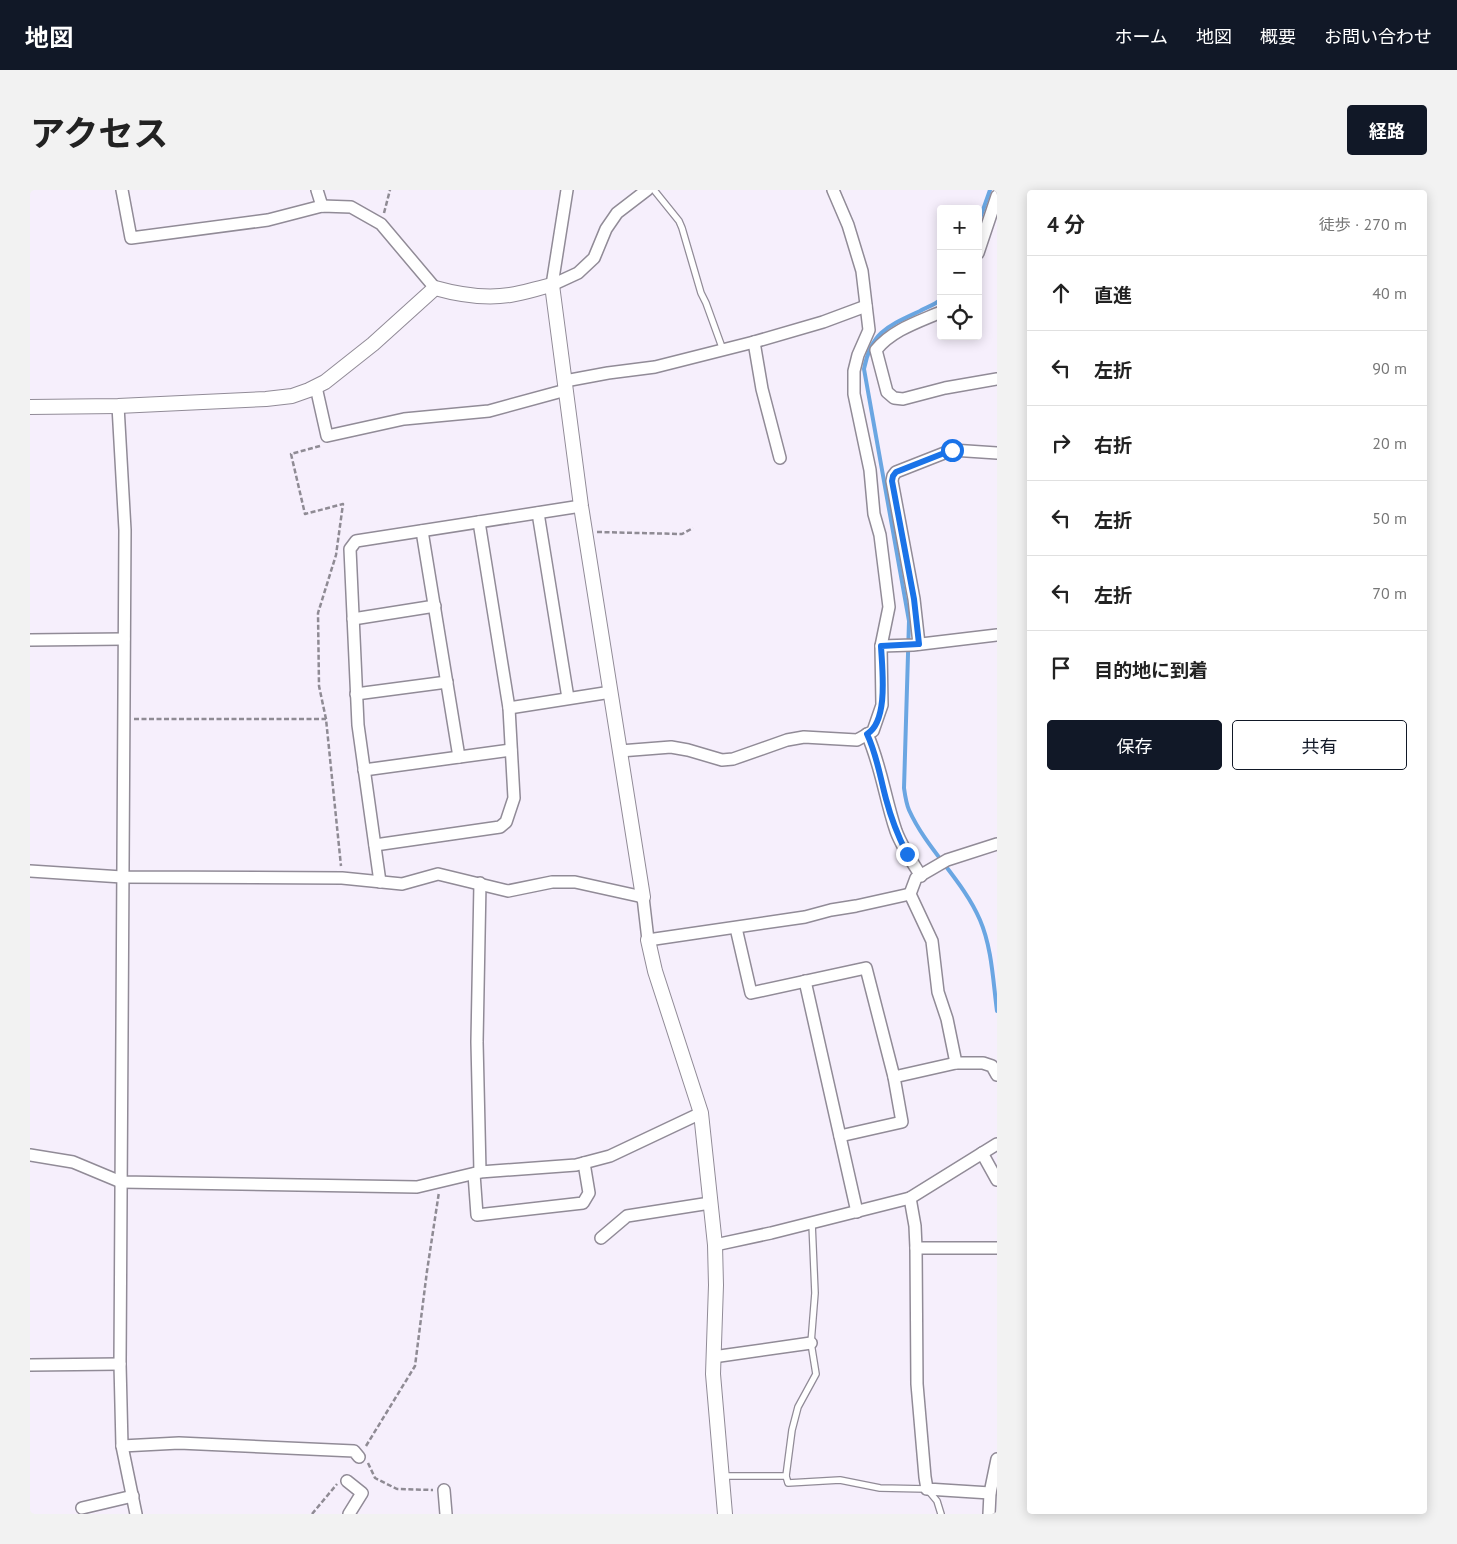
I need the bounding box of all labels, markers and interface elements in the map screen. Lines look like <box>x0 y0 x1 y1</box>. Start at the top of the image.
text: 地図 <box>25 22 73 53</box>
text: ホーム <box>1115 25 1168 48</box>
text: 地図 <box>1196 25 1232 48</box>
text: 概要 <box>1260 25 1296 48</box>
text: お問い合わせ <box>1324 25 1432 48</box>
button: 経路 <box>1347 105 1427 155</box>
text: アクセス <box>30 110 168 156</box>
map controls <box>937 205 982 340</box>
button: + <box>937 205 982 250</box>
text: 4 分 <box>1047 211 1085 238</box>
text: 徒歩 · 270 m <box>1319 214 1407 234</box>
button: − <box>937 250 982 295</box>
icon: ahead <box>1047 279 1075 307</box>
text: 直進 <box>1094 283 1132 307</box>
text: 40 m <box>1372 283 1407 303</box>
button: locate <box>937 295 982 340</box>
icon: left <box>1047 354 1075 382</box>
text: 左折 <box>1094 358 1132 382</box>
text: 90 m <box>1372 358 1407 378</box>
icon: right <box>1047 429 1075 457</box>
text: 右折 <box>1094 433 1132 457</box>
text: 20 m <box>1372 433 1407 453</box>
route start <box>941 439 964 462</box>
icon: left <box>1047 504 1075 532</box>
text: 左折 <box>1094 508 1132 532</box>
text: 50 m <box>1372 508 1407 528</box>
icon: left <box>1047 579 1075 607</box>
text: 左折 <box>1094 583 1132 607</box>
text: 70 m <box>1372 583 1407 603</box>
icon: arrive <box>1047 654 1075 682</box>
text: 目的地に到着 <box>1094 658 1208 682</box>
button: 保存 <box>1047 720 1222 770</box>
button: 共有 <box>1232 720 1407 770</box>
route end <box>896 843 919 866</box>

